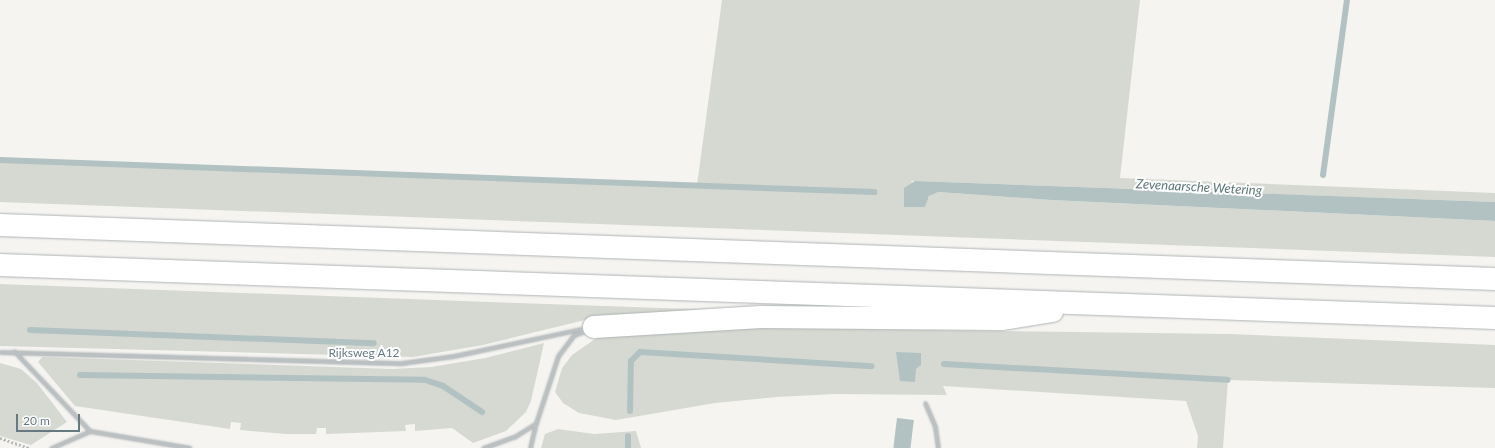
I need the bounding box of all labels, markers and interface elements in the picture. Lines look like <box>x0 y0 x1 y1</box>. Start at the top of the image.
water label: Zevenaarsche Wetering <box>1135 176 1263 198</box>
street label: Rijksweg A12 <box>328 346 400 360</box>
scale bar <box>18 406 82 432</box>
text: 20 m <box>23 413 50 428</box>

